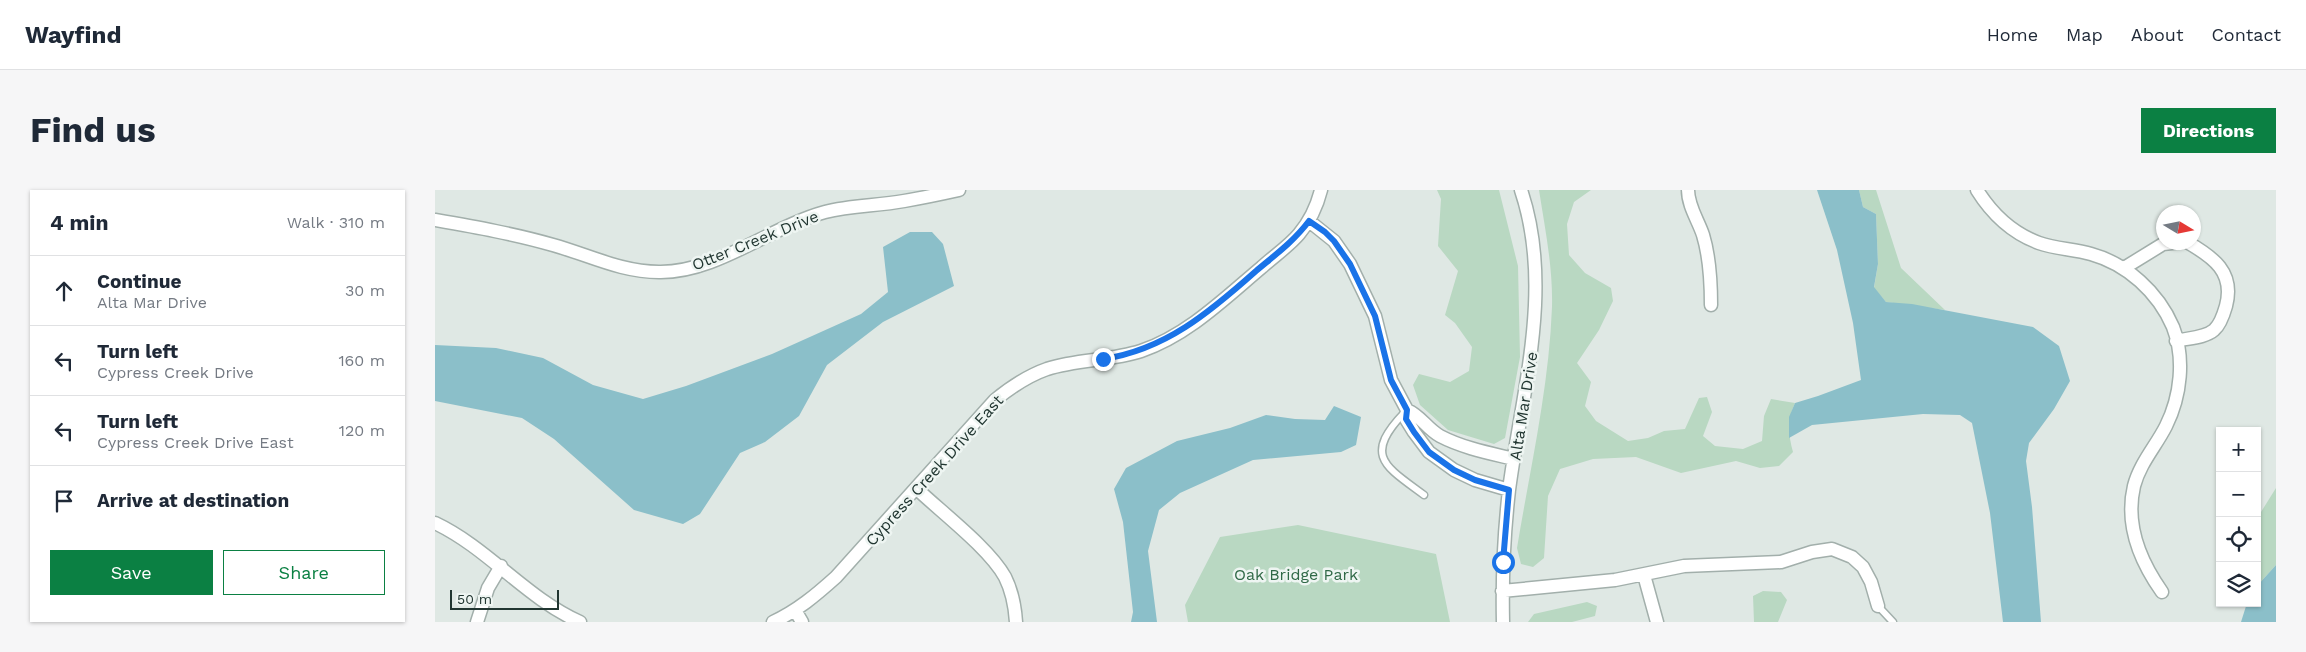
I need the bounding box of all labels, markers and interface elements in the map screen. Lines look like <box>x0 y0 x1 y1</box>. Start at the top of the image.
text: Wayfind <box>25 21 121 49</box>
text: Home <box>1987 24 2038 45</box>
text: Map <box>2066 24 2103 45</box>
text: About <box>2131 24 2183 45</box>
text: Contact <box>2211 24 2281 45</box>
button: Directions <box>2141 108 2276 153</box>
text: Find us <box>30 109 156 151</box>
north arrow <box>2156 205 2201 250</box>
street label: Otter Creek Drive <box>689 206 821 275</box>
text: 4 min <box>50 210 108 235</box>
text: Walk · 310 m <box>287 213 385 232</box>
text: Continue <box>97 270 181 293</box>
icon: ahead <box>50 277 78 305</box>
text: 30 m <box>345 281 385 300</box>
text: Alta Mar Drive <box>97 293 207 312</box>
text: Turn left <box>97 340 178 363</box>
icon: left <box>50 347 78 375</box>
route end <box>1092 348 1115 371</box>
street label: Alta Mar Drive <box>1506 350 1541 462</box>
text: 160 m <box>338 351 385 370</box>
text: Cypress Creek Drive <box>97 363 254 382</box>
street label: Cypress Creek Drive East <box>862 391 1007 550</box>
text: Turn left <box>97 410 178 433</box>
icon: left <box>50 417 78 445</box>
text: 120 m <box>339 421 385 440</box>
map controls <box>2216 427 2261 607</box>
button: + <box>2216 427 2261 472</box>
text: Cypress Creek Drive East <box>97 433 294 452</box>
button: − <box>2216 472 2261 517</box>
icon: arrive <box>50 487 78 515</box>
text: Arrive at destination <box>97 489 289 512</box>
button: locate <box>2216 517 2261 562</box>
button: Save <box>50 550 213 595</box>
button: Share <box>223 550 385 595</box>
route start <box>1492 551 1515 574</box>
button: layers <box>2216 562 2261 607</box>
park label: Oak Bridge Park <box>1234 565 1358 584</box>
scale bar <box>450 587 559 610</box>
text: 50 m <box>457 591 492 607</box>

